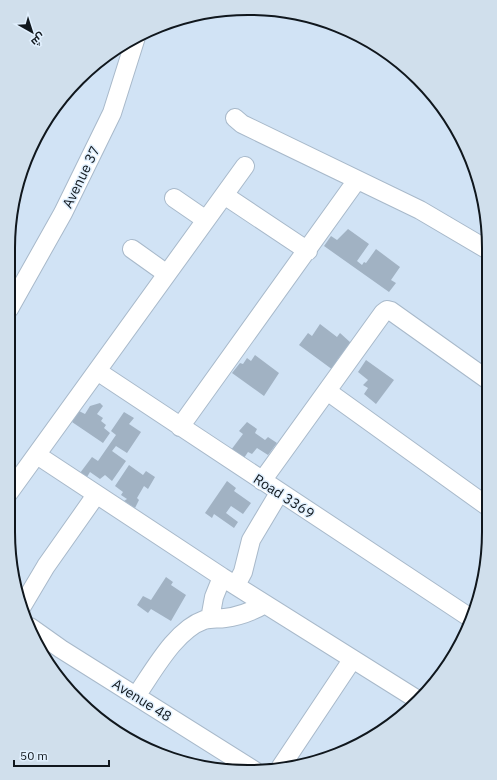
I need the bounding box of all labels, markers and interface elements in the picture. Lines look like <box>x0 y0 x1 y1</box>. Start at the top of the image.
north arrow <box>12 12 52 52</box>
text: ش <box>28 30 48 50</box>
street label: Avenue 37 <box>58 143 104 211</box>
street label: Road 3369 <box>250 470 318 522</box>
street label: Avenue 48 <box>109 675 175 725</box>
scale bar <box>14 742 109 768</box>
text: 50 m <box>20 748 48 763</box>

